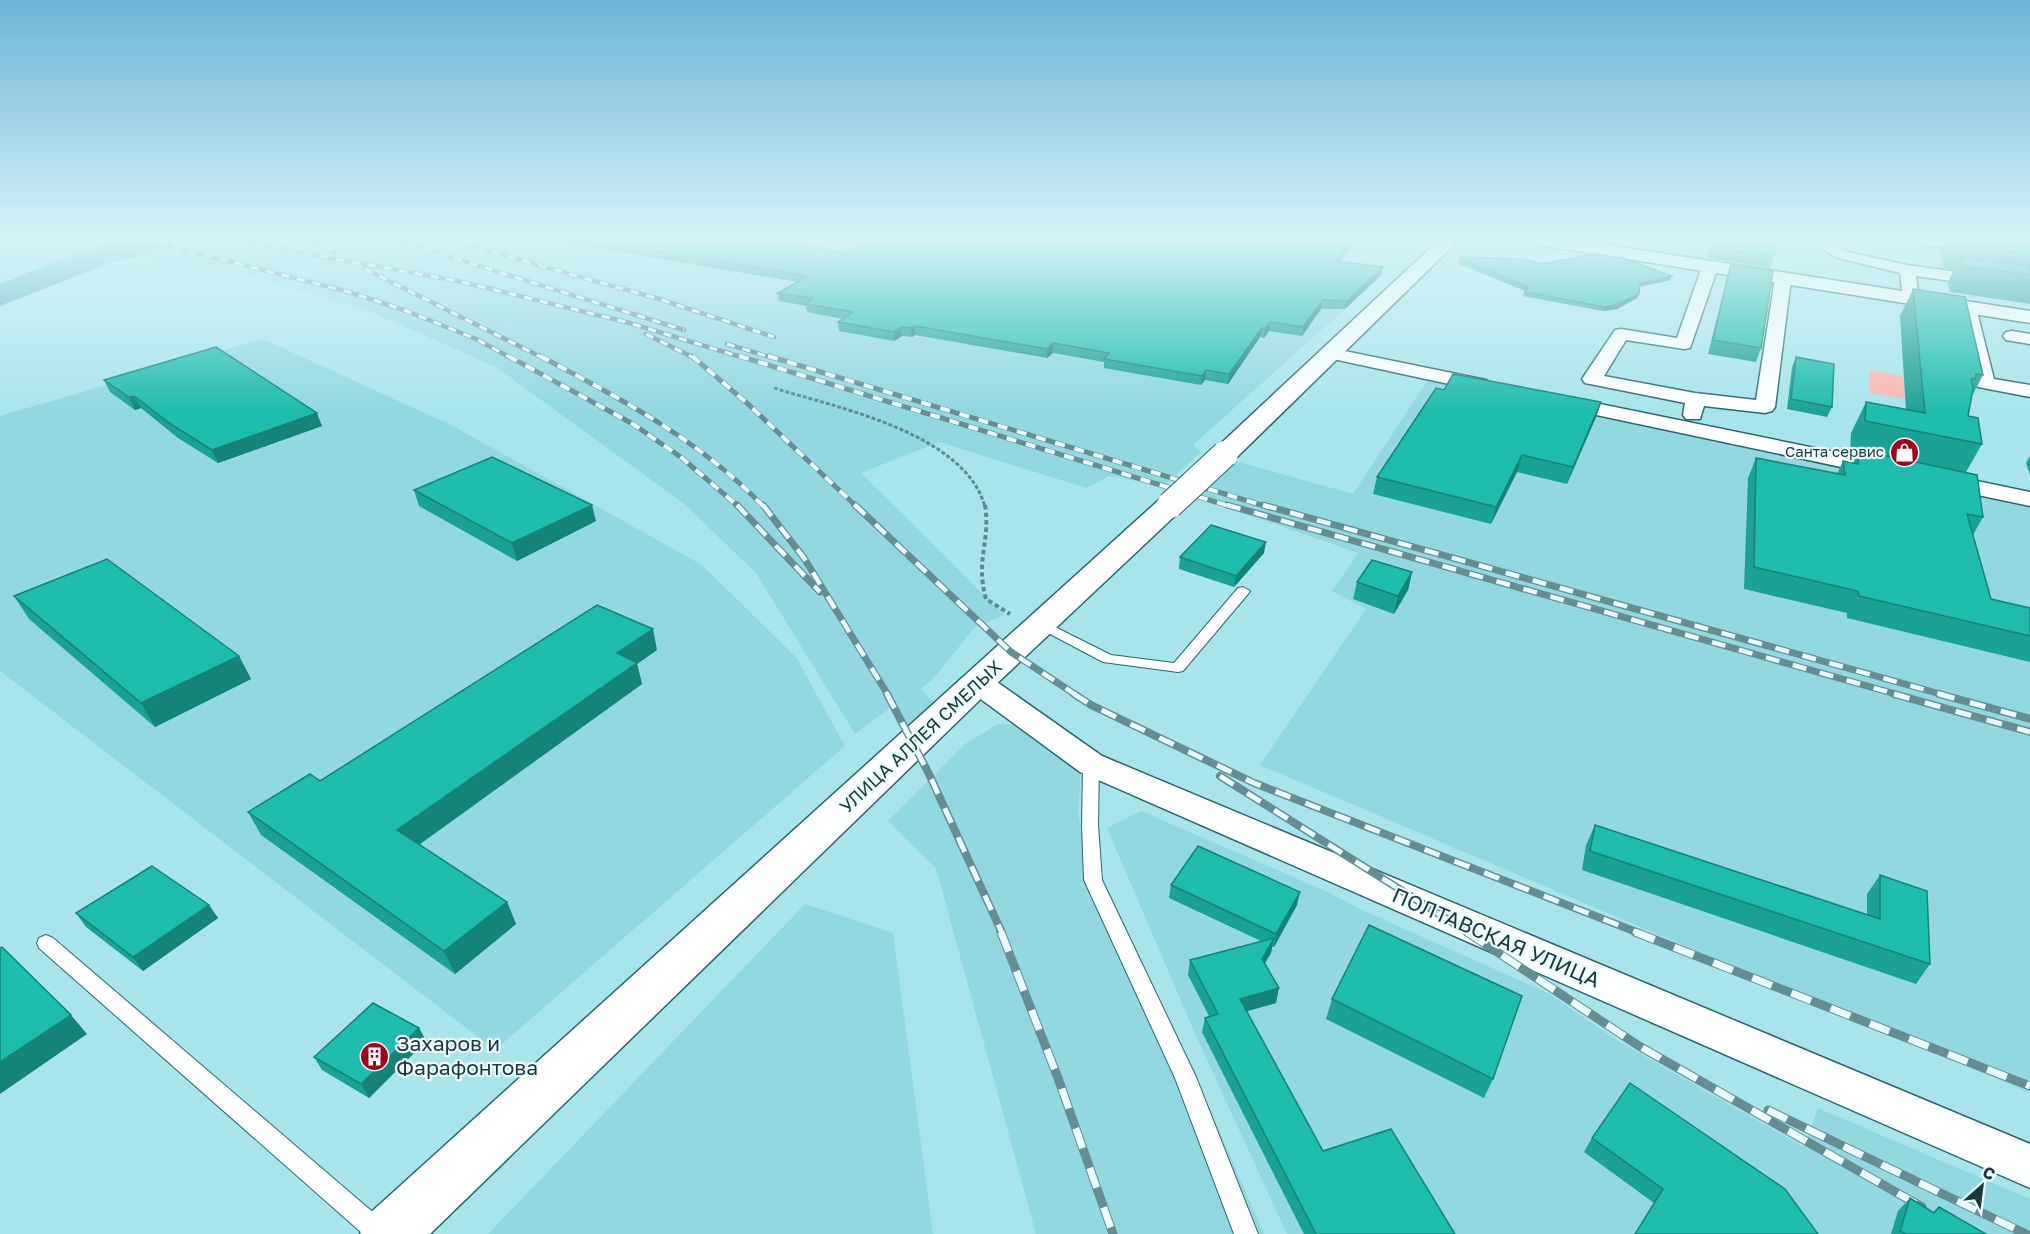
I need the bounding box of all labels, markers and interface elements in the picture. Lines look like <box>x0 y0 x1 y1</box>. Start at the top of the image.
shop icon: Санта сервис <box>1889 436 1921 468</box>
place label: Санта сервис <box>1785 442 1884 460</box>
street label: УЛИЦА АЛЛЕЯ СМЕЛЫХ <box>835 655 1006 817</box>
street label: ПОЛТАВСКАЯ УЛИЦА <box>1389 882 1604 993</box>
place label: Захаров и Фарафонтова <box>396 1030 538 1080</box>
building icon: Захаров и Фарафонтова <box>359 1040 391 1072</box>
north arrow <box>1952 1156 2012 1216</box>
text: С <box>1979 1161 1999 1184</box>

